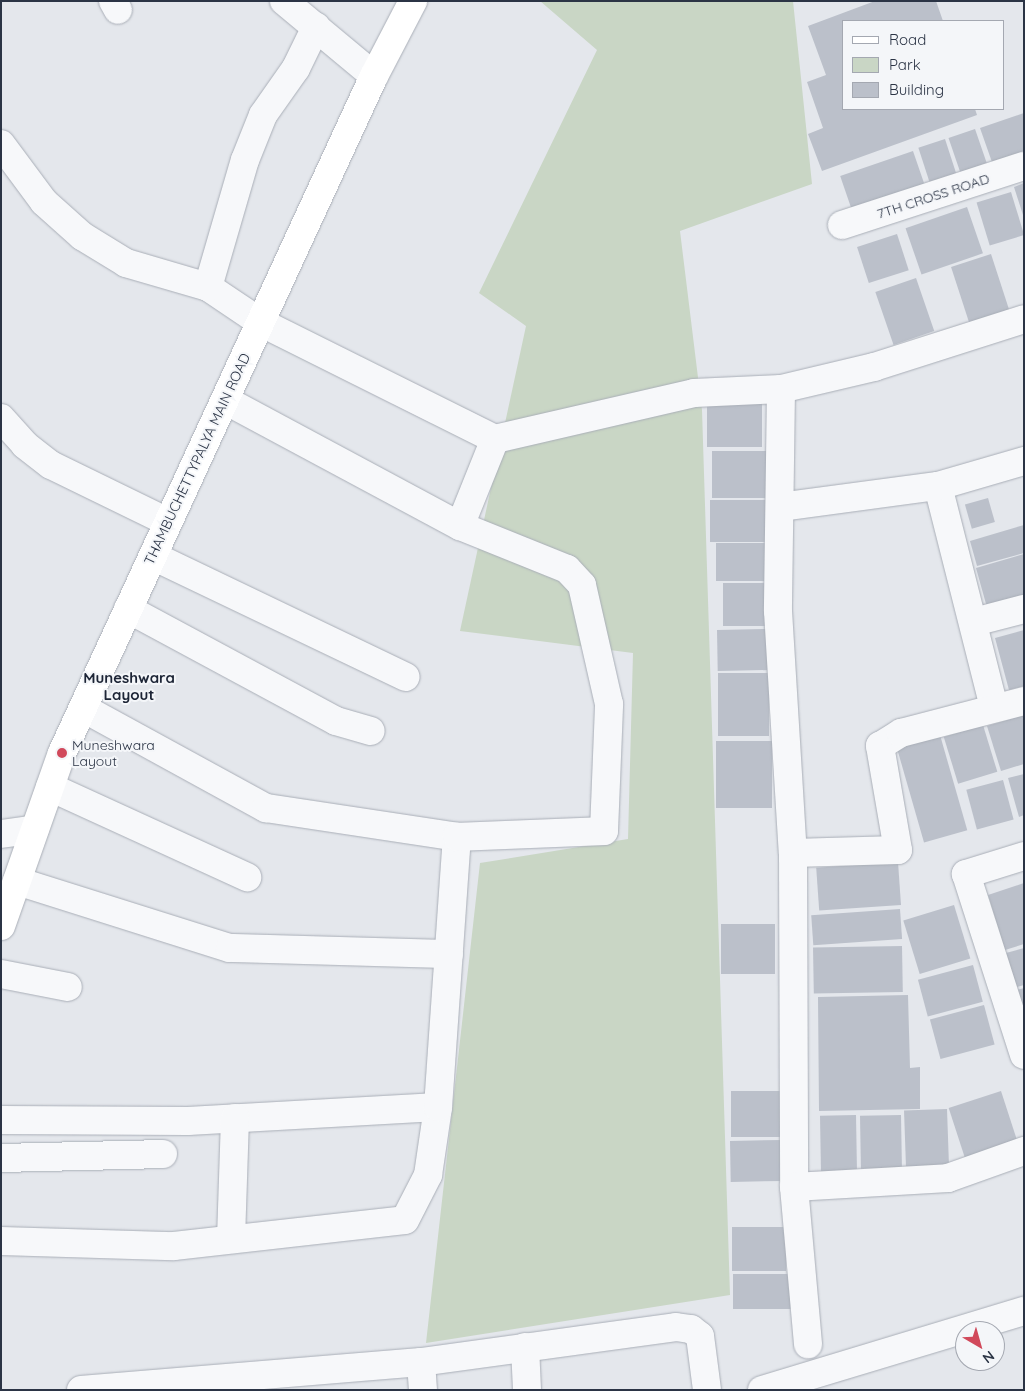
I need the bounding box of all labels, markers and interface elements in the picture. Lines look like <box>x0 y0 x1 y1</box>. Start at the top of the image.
legend <box>842 20 1005 110</box>
text: Road <box>889 30 926 49</box>
text: Park <box>889 55 921 74</box>
text: Building <box>889 80 944 99</box>
street label: 7TH CROSS ROAD <box>875 170 991 222</box>
street label: THAMBUCHETTYPALYA MAIN ROAD <box>140 351 254 567</box>
district label: Muneshwara Layout <box>83 668 175 703</box>
place label: Muneshwara Layout <box>72 737 155 770</box>
marker: Muneshwara Layout <box>56 747 68 759</box>
north arrow <box>955 1321 1005 1371</box>
text: N <box>979 1347 998 1367</box>

